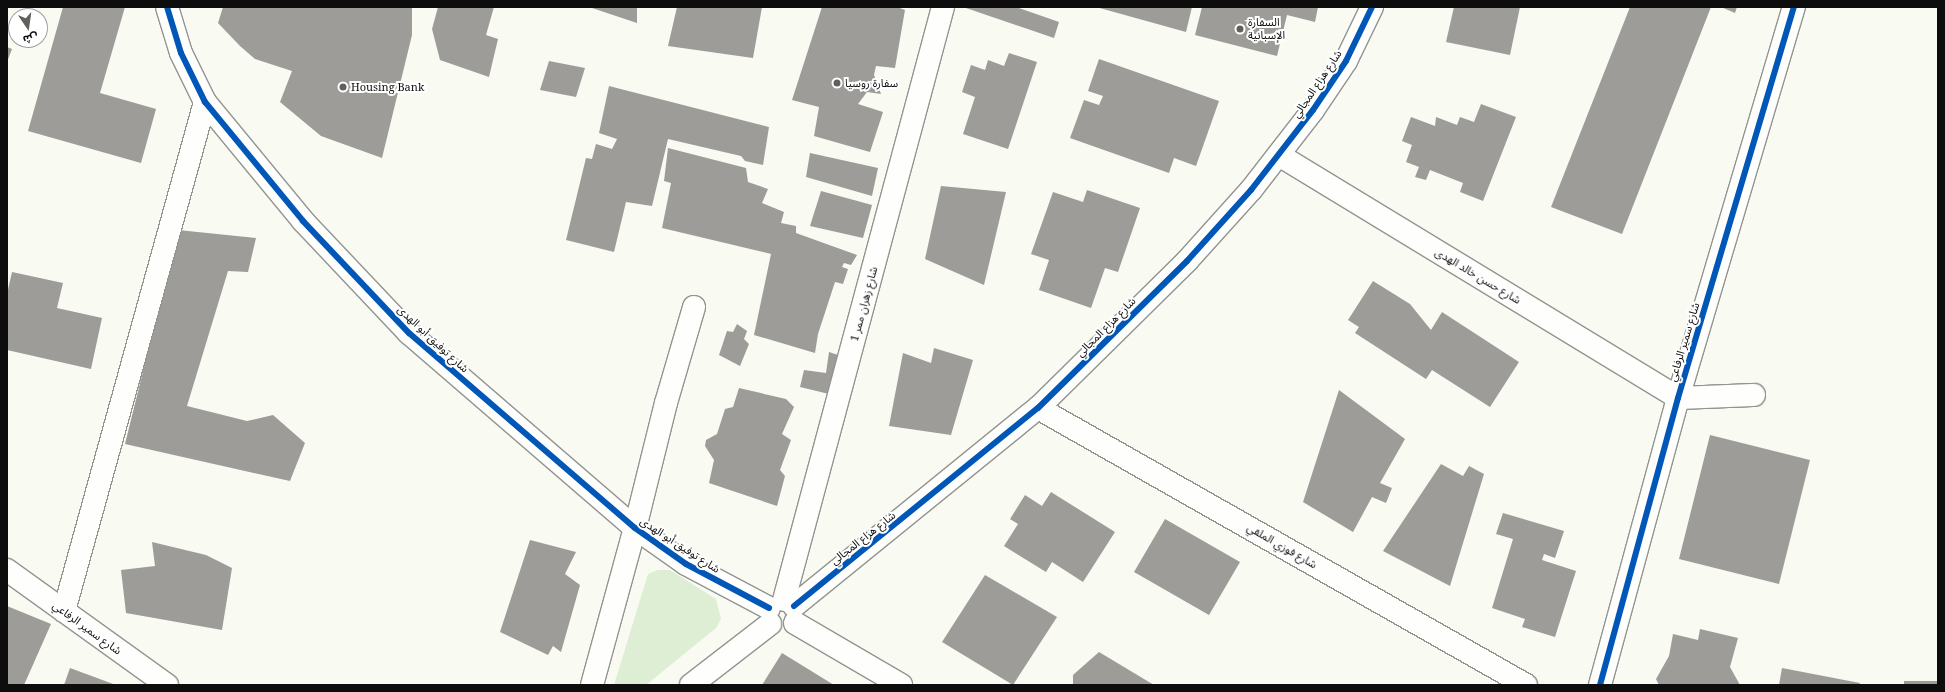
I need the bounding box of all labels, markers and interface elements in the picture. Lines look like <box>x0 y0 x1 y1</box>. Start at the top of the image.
north arrow <box>8 8 48 48</box>
place label: السفارة الإسبانية <box>1248 16 1285 42</box>
marker: السفارة الإسبانية <box>1235 24 1245 34</box>
text: ش <box>22 30 40 48</box>
street label: شارع هزاع المجالي <box>1290 48 1344 120</box>
place label: سفارة روسيا <box>845 76 898 90</box>
marker: سفارة روسيا <box>832 78 842 88</box>
place label: Housing Bank <box>351 80 424 94</box>
marker: Housing Bank <box>338 82 348 92</box>
street label: شارع حسن خالد الهدى <box>1433 245 1523 307</box>
street label: شارع زهران ممر 1 <box>848 265 880 343</box>
street label: شارع هزاع المجالي <box>1073 294 1139 360</box>
street label: شارع سمير الرفاعي <box>1666 301 1702 383</box>
street label: شارع توفيق أبو الهدى <box>395 303 471 375</box>
street label: شارع هزاع المجالي <box>828 509 898 567</box>
street label: شارع توفيق أبو الهدى <box>638 514 722 576</box>
street label: شارع فوزي الملقي <box>1245 521 1319 571</box>
street label: شارع سمير الرفاعي <box>50 599 124 657</box>

